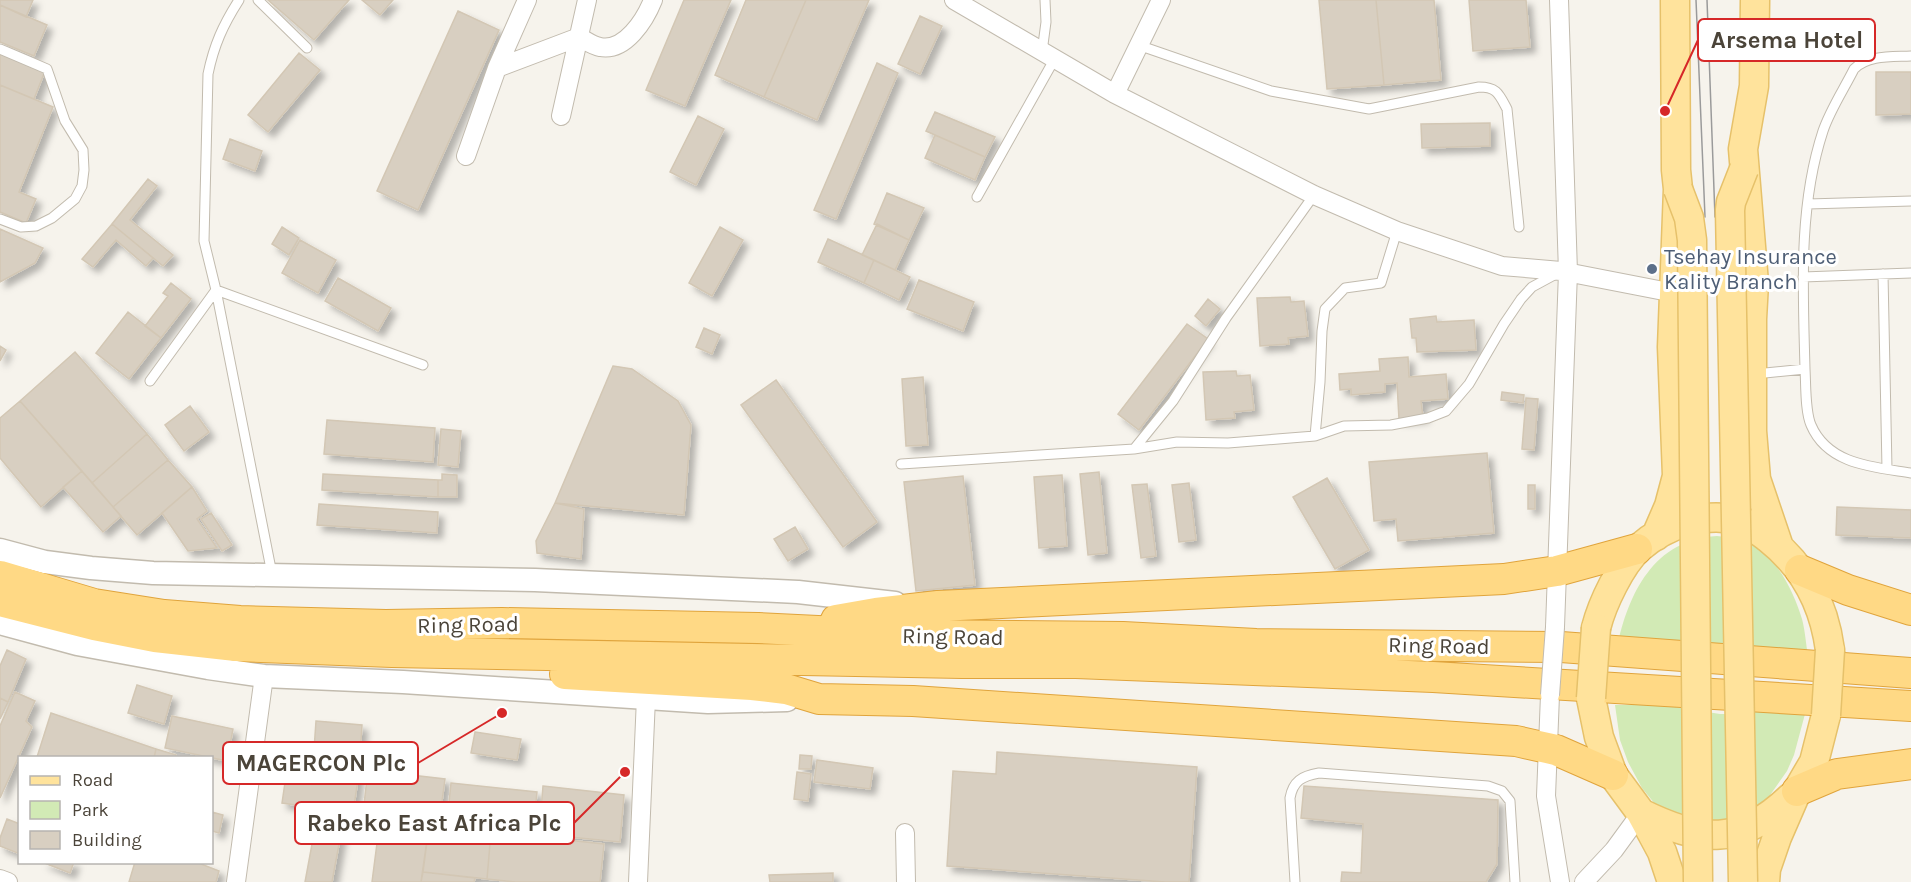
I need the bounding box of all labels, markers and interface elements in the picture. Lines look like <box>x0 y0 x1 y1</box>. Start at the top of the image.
callout: Arsema Hotel <box>1698 19 1875 61</box>
text: Arsema Hotel <box>1711 26 1863 54</box>
place label: Tsehay Insurance Kality Branch <box>1664 244 1837 295</box>
marker: Tsehay Insurance Kality Branch <box>1645 262 1659 276</box>
street label: Ring Road <box>417 611 519 639</box>
street label: Ring Road <box>902 623 1004 651</box>
street label: Ring Road <box>1388 632 1490 660</box>
callout: MAGERCON Plc <box>223 742 418 784</box>
text: MAGERCON Plc <box>236 749 406 777</box>
legend <box>18 756 213 864</box>
text: Road <box>72 769 113 791</box>
text: Park <box>72 799 109 821</box>
callout: Rabeko East Africa Plc <box>295 802 574 844</box>
text: Rabeko East Africa Plc <box>307 809 561 837</box>
text: Building <box>72 829 142 851</box>

